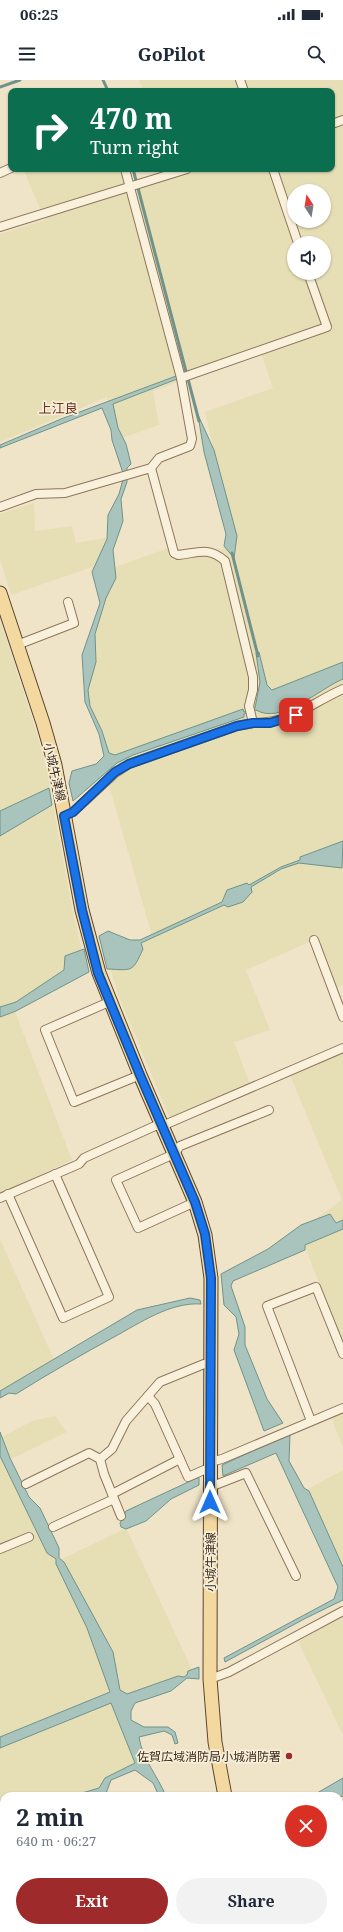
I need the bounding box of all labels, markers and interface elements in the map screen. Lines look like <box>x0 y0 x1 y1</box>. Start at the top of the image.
text: 06:25 <box>20 4 58 24</box>
text: GoPilot <box>138 42 205 66</box>
icon: menu <box>16 43 38 65</box>
icon: search <box>305 43 327 65</box>
text: 470 m <box>90 99 172 137</box>
icon: right <box>24 104 76 156</box>
text: Turn right <box>90 135 179 159</box>
north arrow <box>287 184 331 228</box>
map controls <box>287 184 331 280</box>
button: sound <box>287 236 331 280</box>
district label: 上江良 <box>38 399 78 417</box>
pin <box>279 698 313 732</box>
icon: arrive <box>285 704 307 726</box>
street label: 小城牛津線 <box>40 741 70 803</box>
position arrow <box>189 1481 231 1523</box>
street label: 小城牛津線 <box>202 1532 219 1592</box>
place label: 佐賀広域消防局小城消防署 <box>137 1748 281 1765</box>
marker: 佐賀広域消防局小城消防署 <box>284 1751 294 1761</box>
text: 2 min <box>16 1800 84 1833</box>
button: close <box>285 1805 327 1847</box>
text: 640 m · 06:27 <box>16 1832 96 1850</box>
button: Exit <box>16 1878 168 1924</box>
button: Share <box>176 1878 327 1924</box>

